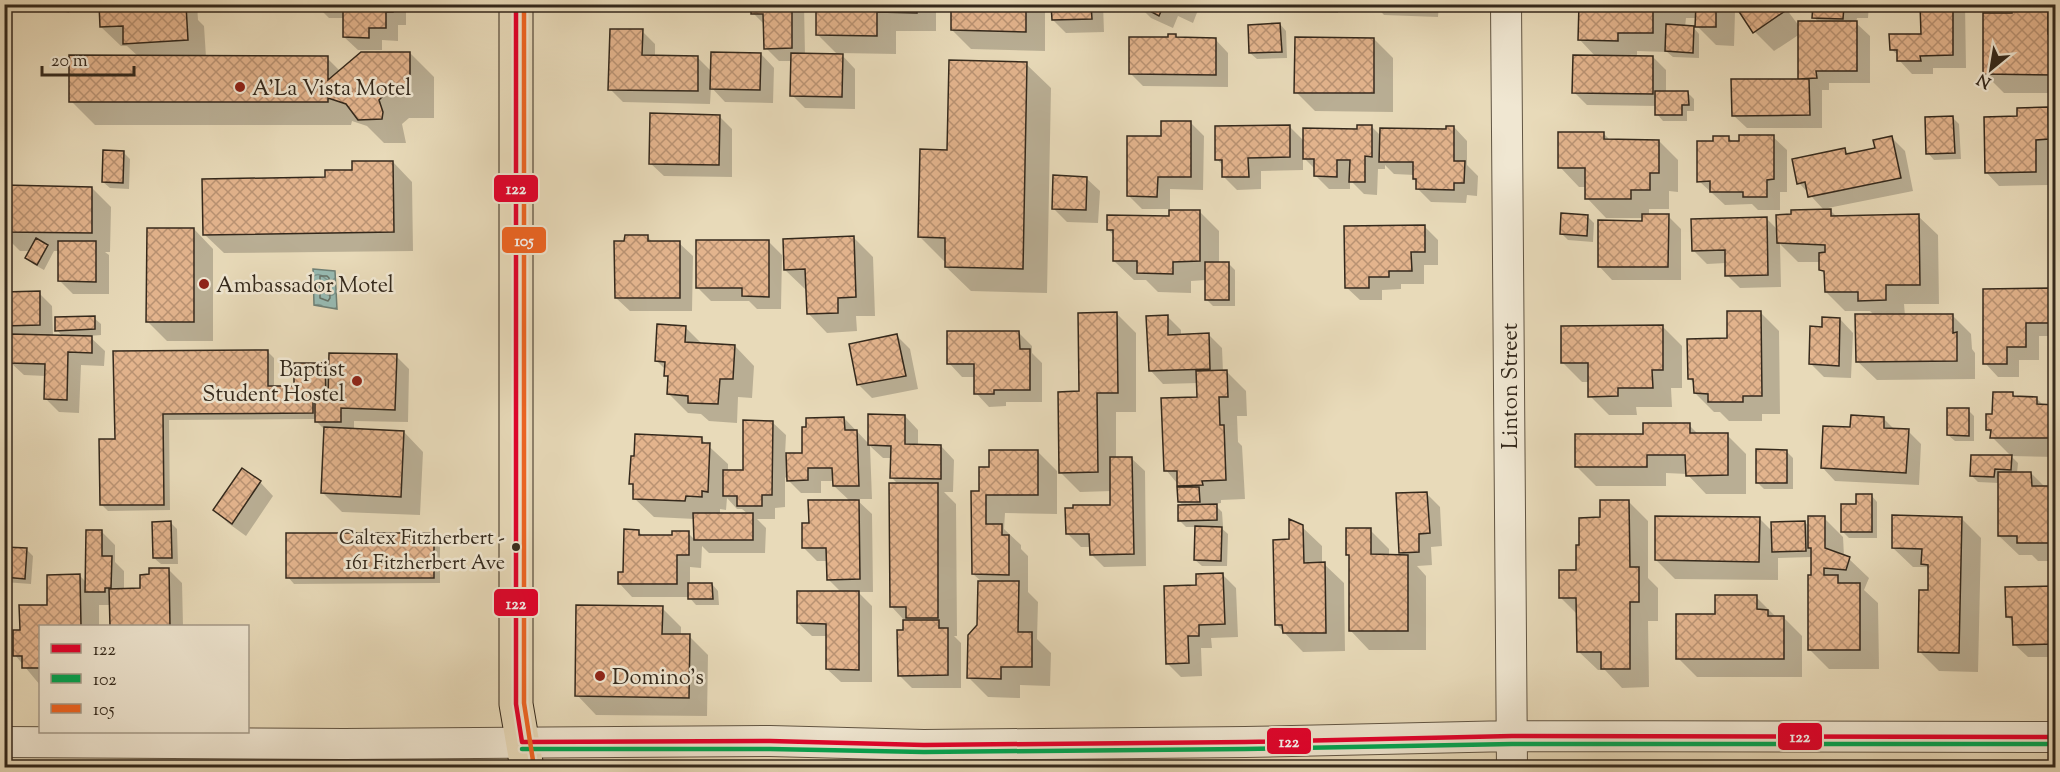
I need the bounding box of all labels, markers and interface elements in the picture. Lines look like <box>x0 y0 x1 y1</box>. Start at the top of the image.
scale bar <box>42 39 134 77</box>
north arrow <box>1961 39 2021 99</box>
text: 20 m <box>51 49 88 75</box>
text: N <box>1973 67 1996 93</box>
place label: A'La Vista Motel <box>252 74 411 106</box>
marker: A'La Vista Motel <box>233 80 247 94</box>
line badge: 122 <box>493 174 539 203</box>
text: 122 <box>506 179 527 202</box>
line badge: 105 <box>501 226 547 254</box>
text: 105 <box>514 231 534 254</box>
place label: Ambassador Motel <box>216 271 394 303</box>
marker: Ambassador Motel <box>197 277 211 291</box>
street label: Linton Street <box>1496 322 1528 449</box>
place label: Baptist Student Hostel <box>202 355 345 412</box>
marker: Baptist Student Hostel <box>350 374 364 388</box>
place label: Caltex Fitzherbert - 161 Fitzherbert Ave <box>339 525 505 579</box>
marker: Caltex Fitzherbert - 161 Fitzherbert Ave <box>510 541 522 553</box>
line badge: 122 <box>493 588 539 617</box>
text: 122 <box>506 594 527 617</box>
legend <box>39 625 249 733</box>
text: 122 <box>93 638 117 664</box>
place label: Domino's <box>612 663 704 695</box>
text: 102 <box>93 668 117 694</box>
marker: Domino's <box>593 669 607 683</box>
text: 105 <box>93 698 115 724</box>
line badge: 122 <box>1777 722 1823 751</box>
line badge: 122 <box>1266 727 1312 755</box>
text: 122 <box>1790 727 1811 750</box>
text: 122 <box>1279 732 1300 755</box>

